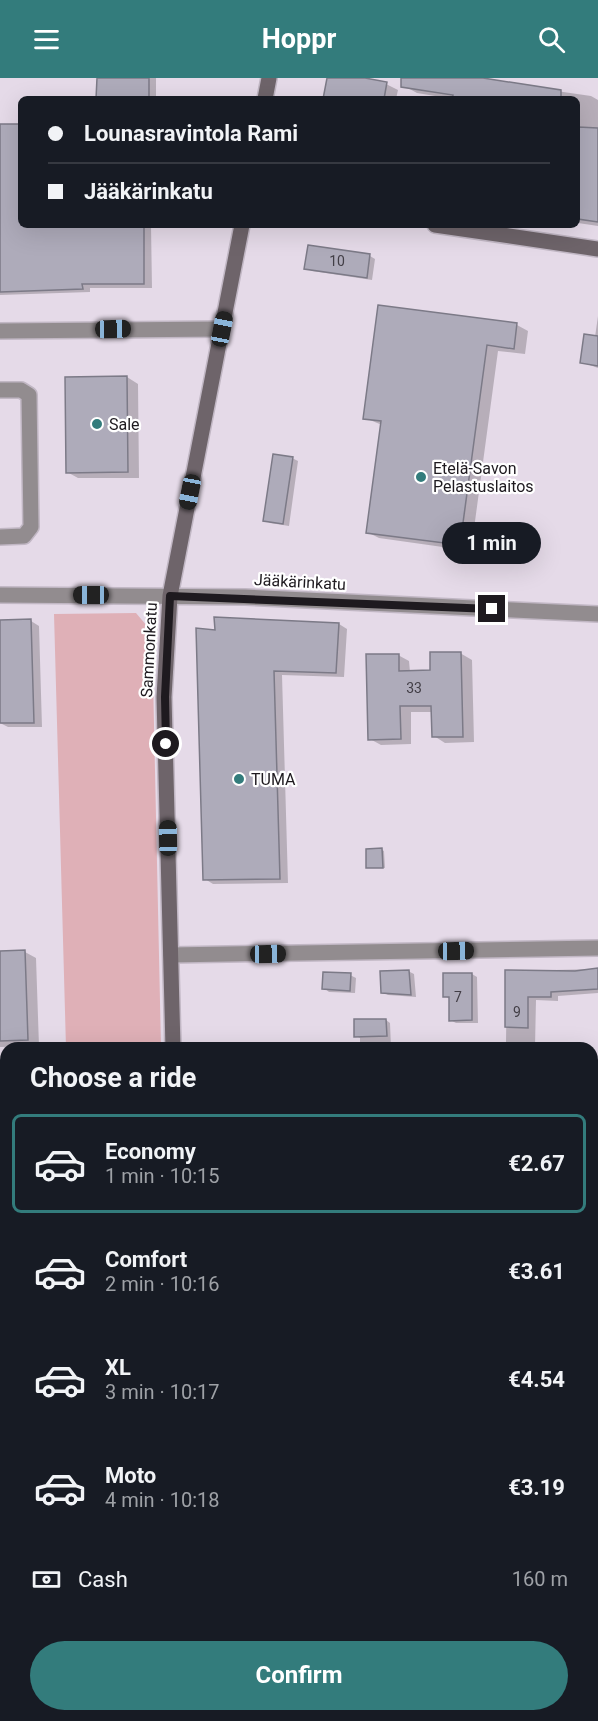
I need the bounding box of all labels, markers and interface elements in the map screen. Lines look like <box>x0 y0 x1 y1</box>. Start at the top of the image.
icon: menu <box>30 23 63 56</box>
text: Hoppr <box>262 23 336 55</box>
icon: search <box>535 23 568 56</box>
text: Lounasravintola Rami <box>84 121 298 146</box>
text: Jääkärinkatu <box>84 179 213 204</box>
house number: 10 <box>329 253 345 269</box>
car <box>210 310 234 348</box>
car <box>95 320 131 338</box>
place label: Sale <box>109 415 140 434</box>
marker: Sale <box>90 417 104 431</box>
place label: Etelä-Savon Pelastuslaitos <box>433 459 534 496</box>
marker: Etelä-Savon Pelastuslaitos <box>414 470 428 484</box>
car <box>178 473 202 511</box>
callout: 1 min <box>442 522 542 564</box>
text: 1 min <box>466 531 517 555</box>
street label: Jääkärinkatu <box>254 570 346 594</box>
car <box>73 586 109 604</box>
route end <box>478 595 505 622</box>
street label: Sammonkatu <box>137 602 161 698</box>
house number: 33 <box>406 680 422 696</box>
route start <box>152 730 179 757</box>
place label: TUMA <box>251 770 296 789</box>
marker: TUMA <box>232 772 246 786</box>
car <box>159 820 177 856</box>
car <box>438 942 474 960</box>
car <box>250 945 286 963</box>
house number: 7 <box>454 989 462 1005</box>
house number: 9 <box>513 1004 521 1020</box>
text: Choose a ride <box>30 1062 196 1094</box>
icon: car <box>33 1137 87 1191</box>
text: Economy <box>105 1139 196 1164</box>
text: €2.67 <box>508 1151 565 1176</box>
text: 1 min · 10:15 <box>105 1164 220 1188</box>
icon: car <box>33 1245 87 1299</box>
text: Comfort <box>105 1247 187 1272</box>
text: €3.61 <box>508 1259 565 1284</box>
text: 2 min · 10:16 <box>105 1272 220 1296</box>
icon: car <box>33 1353 87 1407</box>
text: XL <box>105 1355 131 1380</box>
text: €4.54 <box>508 1367 565 1392</box>
text: 3 min · 10:17 <box>105 1380 220 1404</box>
icon: car <box>33 1461 87 1515</box>
text: Moto <box>105 1463 156 1488</box>
text: €3.19 <box>508 1475 565 1500</box>
text: 4 min · 10:18 <box>105 1488 220 1512</box>
icon: cash <box>30 1563 63 1596</box>
text: Cash <box>78 1567 128 1592</box>
text: 160 m <box>512 1567 568 1591</box>
button: Confirm <box>30 1641 568 1710</box>

